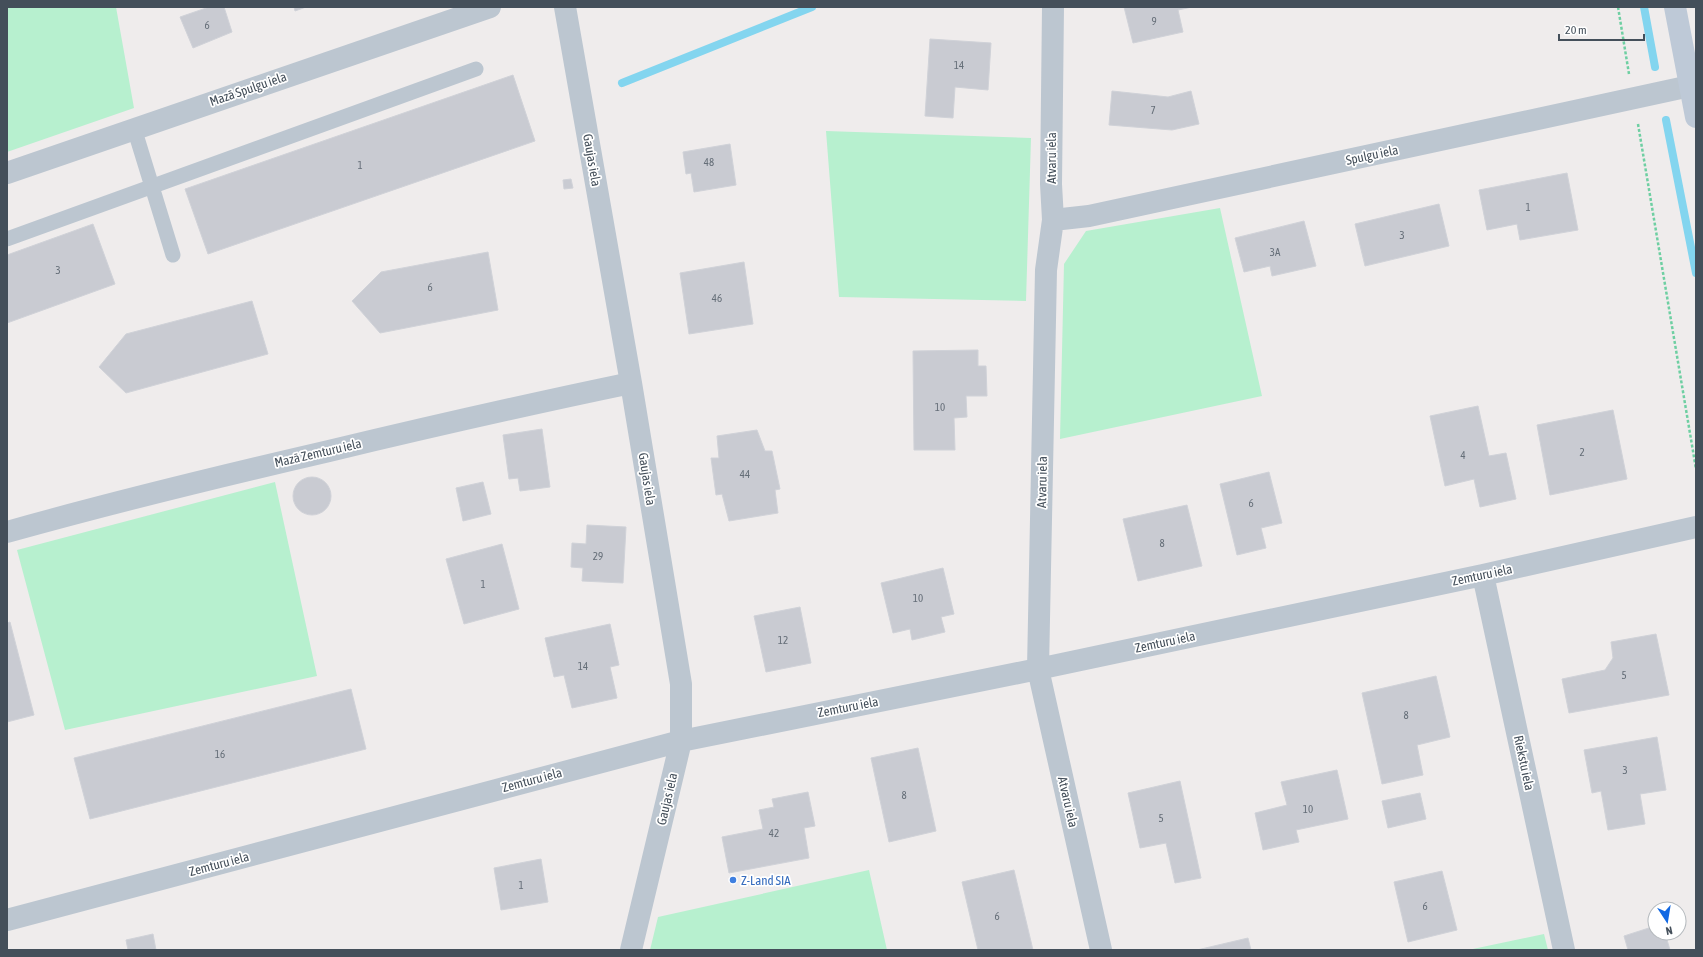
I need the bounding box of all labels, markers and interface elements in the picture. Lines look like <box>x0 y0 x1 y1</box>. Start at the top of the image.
house number: 9 <box>1151 15 1157 27</box>
scale bar <box>1559 16 1644 42</box>
house number: 6 <box>204 19 210 31</box>
text: 20 m <box>1565 23 1587 37</box>
house number: 14 <box>954 59 964 71</box>
street label: Mazā Spulgu iela <box>208 69 288 109</box>
house number: 7 <box>1150 104 1156 116</box>
street label: Atvaru iela <box>1044 132 1059 184</box>
street label: Gaujas iela <box>580 133 604 187</box>
street label: Spulgu iela <box>1344 142 1400 168</box>
house number: 48 <box>704 156 714 168</box>
house number: 1 <box>357 159 363 171</box>
house number: 1 <box>1525 201 1531 213</box>
house number: 3 <box>1399 229 1405 241</box>
house number: 3A <box>1270 246 1281 258</box>
house number: 3 <box>55 264 61 276</box>
house number: 6 <box>427 281 433 293</box>
house number: 46 <box>712 292 722 304</box>
house number: 10 <box>935 401 945 413</box>
street label: Mazā Zemturu iela <box>273 436 363 470</box>
house number: 2 <box>1579 446 1585 458</box>
house number: 4 <box>1460 449 1466 461</box>
street label: Gaujas iela <box>635 452 659 506</box>
street label: Atvaru iela <box>1034 456 1050 508</box>
house number: 44 <box>740 468 750 480</box>
house number: 6 <box>1248 497 1254 509</box>
house number: 8 <box>1159 537 1165 549</box>
house number: 29 <box>593 550 603 562</box>
street label: Zemturu iela <box>1450 561 1514 589</box>
house number: 1 <box>480 578 486 590</box>
house number: 10 <box>913 592 923 604</box>
street label: Zemturu iela <box>1133 628 1197 656</box>
house number: 12 <box>778 634 788 646</box>
house number: 14 <box>578 660 588 672</box>
house number: 5 <box>1621 669 1627 681</box>
street label: Zemturu iela <box>816 694 880 720</box>
house number: 8 <box>1403 709 1409 721</box>
street label: Riekstu iela <box>1511 734 1537 792</box>
house number: 16 <box>215 748 225 760</box>
house number: 3 <box>1622 764 1628 776</box>
street label: Zemturu iela <box>500 765 564 795</box>
street label: Gaujas iela <box>654 771 680 827</box>
street label: Atvaru iela <box>1055 775 1081 829</box>
house number: 8 <box>901 789 907 801</box>
house number: 10 <box>1303 803 1313 815</box>
house number: 5 <box>1158 812 1164 824</box>
house number: 42 <box>769 827 779 839</box>
street label: Zemturu iela <box>187 849 251 879</box>
place label: Z-Land SIA <box>741 873 791 888</box>
marker: Z-Land SIA <box>728 875 738 885</box>
house number: 1 <box>518 879 524 891</box>
house number: 6 <box>1422 900 1428 912</box>
north arrow <box>1647 901 1687 941</box>
house number: 6 <box>994 910 1000 922</box>
text: N <box>1665 924 1674 937</box>

